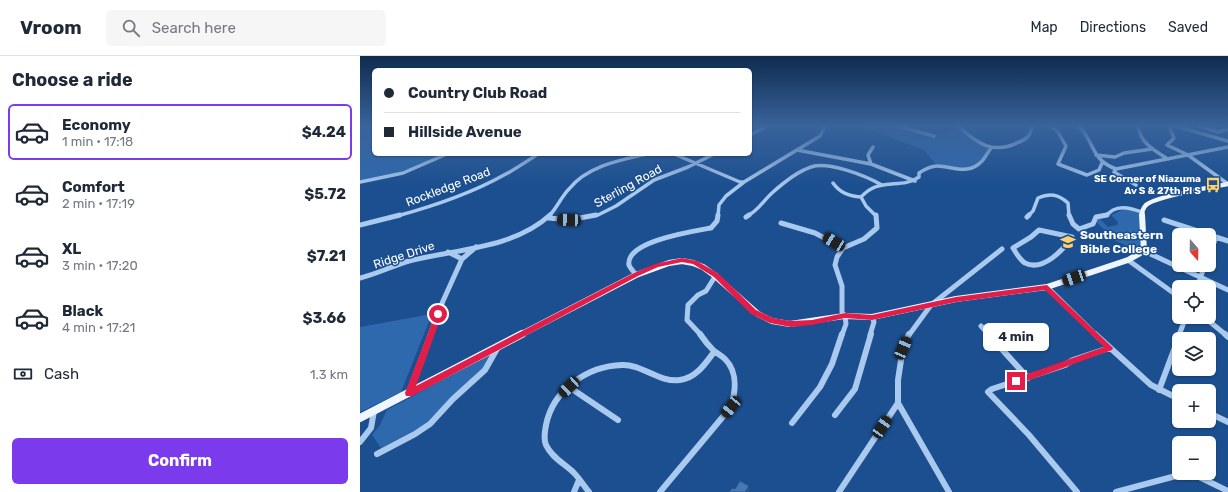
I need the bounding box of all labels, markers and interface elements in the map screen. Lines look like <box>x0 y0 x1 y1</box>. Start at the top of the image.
search box <box>106 10 386 46</box>
text: Vroom <box>20 16 82 39</box>
icon: search <box>120 17 142 39</box>
text: Search here <box>152 19 236 37</box>
text: Map <box>1031 19 1058 36</box>
text: Directions <box>1080 19 1146 36</box>
text: Saved <box>1168 19 1208 36</box>
text: Choose a ride <box>12 69 133 91</box>
text: Country Club Road <box>408 84 547 102</box>
icon: car <box>14 114 50 150</box>
text: Economy <box>62 116 131 134</box>
text: $4.24 <box>302 123 346 141</box>
text: Hillside Avenue <box>408 123 522 141</box>
text: 1 min · 17:18 <box>62 134 133 149</box>
street label: Sterling Road <box>592 162 664 210</box>
street label: Rockledge Road <box>404 164 492 210</box>
place label: SE Corner of Niazuma Av S & 27th Pl S <box>1094 173 1201 197</box>
icon: car <box>14 176 50 212</box>
bus stop icon: SE Corner of Niazuma Av S & 27th Pl S <box>1204 176 1222 194</box>
text: Comfort <box>62 178 125 196</box>
text: $5.72 <box>304 185 346 203</box>
text: 2 min · 17:19 <box>62 196 135 211</box>
car <box>557 214 581 226</box>
place label: Southeastern Bible College <box>1080 228 1163 256</box>
north arrow <box>1172 228 1216 272</box>
map controls <box>1172 228 1216 480</box>
car <box>821 231 847 253</box>
school or university icon: Southeastern Bible College <box>1059 233 1077 251</box>
icon: car <box>14 238 50 274</box>
street label: Ridge Drive <box>372 238 437 271</box>
text: XL <box>62 240 81 258</box>
text: $7.21 <box>307 247 346 265</box>
text: 3 min · 17:20 <box>62 258 138 273</box>
car <box>1061 268 1087 288</box>
button: locate <box>1172 280 1216 324</box>
icon: car <box>14 300 50 336</box>
text: Black <box>62 302 103 320</box>
route start <box>429 305 447 323</box>
text: $3.66 <box>302 309 346 327</box>
text: 4 min · 17:21 <box>62 320 135 335</box>
callout: 4 min <box>983 323 1049 351</box>
text: 4 min <box>998 329 1034 344</box>
button: layers <box>1172 332 1216 376</box>
car <box>893 335 913 361</box>
icon: cash <box>12 363 34 385</box>
text: Cash <box>44 365 79 383</box>
text: 1.3 km <box>310 367 348 382</box>
route end <box>1007 372 1025 390</box>
car <box>556 374 582 400</box>
button: + <box>1172 384 1216 428</box>
car <box>719 394 743 420</box>
car <box>870 414 894 440</box>
button: − <box>1172 436 1216 480</box>
button: Confirm <box>12 438 348 484</box>

